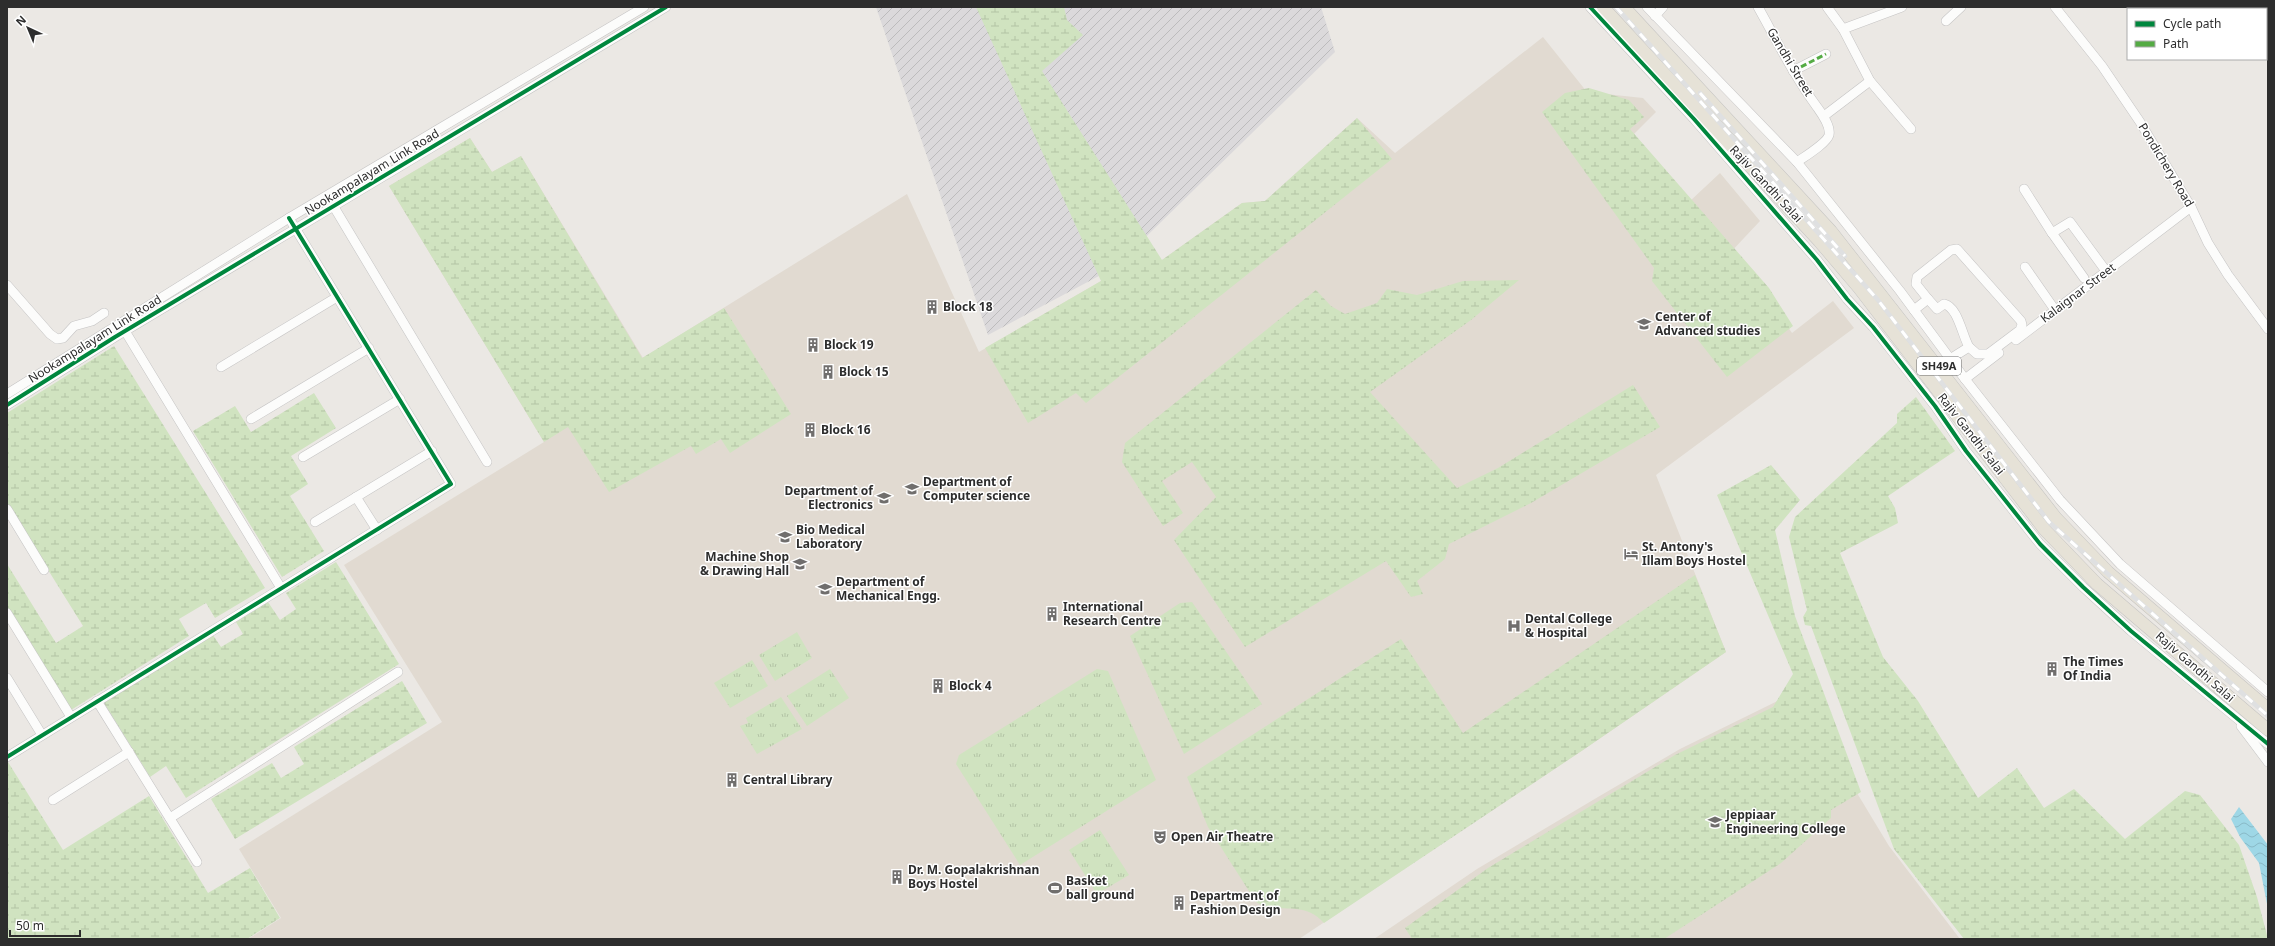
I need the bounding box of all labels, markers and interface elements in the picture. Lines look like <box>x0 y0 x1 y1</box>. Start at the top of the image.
north arrow <box>8 8 48 48</box>
legend <box>2127 8 2267 60</box>
text: N <box>12 12 29 29</box>
text: Cycle path <box>2163 15 2221 32</box>
street label: Gandhi Street <box>1763 24 1818 100</box>
text: Path <box>2163 35 2189 52</box>
street label: Pondichery Road <box>2135 119 2198 210</box>
street label: Nookampalayam Link Road <box>301 125 442 219</box>
street label: Rajiv Gandhi Salai <box>1726 141 1807 226</box>
street label: Kalaignar Street <box>2037 258 2119 327</box>
street label: Nookampalayam Link Road <box>25 290 165 387</box>
place label: Block 18 <box>943 298 993 315</box>
building icon: Block 18 <box>924 299 940 315</box>
place label: Center of Advanced studies <box>1655 308 1760 339</box>
school or university icon: Center of Advanced studies <box>1636 316 1652 332</box>
place label: Block 19 <box>824 336 874 353</box>
building icon: Block 19 <box>805 337 821 353</box>
road number: SH49A <box>1917 357 1961 375</box>
place label: Block 15 <box>839 363 889 380</box>
building icon: Block 15 <box>820 364 836 380</box>
street label: Rajiv Gandhi Salai <box>1934 389 2009 478</box>
place label: Block 16 <box>821 421 871 438</box>
building icon: Block 16 <box>802 422 818 438</box>
place label: Department of Computer science <box>923 473 1030 504</box>
school or university icon: Department of Computer science <box>904 481 920 497</box>
place label: Department of Electronics <box>785 482 874 513</box>
school or university icon: Department of Electronics <box>876 490 892 506</box>
place label: Bio Medical Laboratory <box>796 521 865 552</box>
school or university icon: Bio Medical Laboratory <box>777 529 793 545</box>
place label: St. Antony's Illam Boys Hostel <box>1642 538 1746 569</box>
hotel icon: St. Antony's Illam Boys Hostel <box>1623 546 1639 562</box>
place label: Machine Shop & Drawing Hall <box>700 548 789 579</box>
school or university icon: Machine Shop & Drawing Hall <box>792 556 808 572</box>
place label: Department of Mechanical Engg. <box>836 573 940 604</box>
school or university icon: Department of Mechanical Engg. <box>817 581 833 597</box>
place label: International Research Centre <box>1063 598 1161 629</box>
building icon: International Research Centre <box>1044 606 1060 622</box>
place label: Dental College & Hospital <box>1525 610 1612 641</box>
hospital icon: Dental College & Hospital <box>1506 618 1522 634</box>
street label: Rajiv Gandhi Salai <box>2152 627 2239 706</box>
place label: The Times Of India <box>2063 653 2123 684</box>
building icon: The Times Of India <box>2044 661 2060 677</box>
place label: Block 4 <box>949 677 992 694</box>
building icon: Block 4 <box>930 678 946 694</box>
place label: Central Library <box>743 771 832 788</box>
building icon: Central Library <box>724 772 740 788</box>
place label: Jeppiaar Engineering College <box>1725 806 1846 837</box>
school or university icon: Jeppiaar Engineering College <box>1707 814 1723 830</box>
place label: Open Air Theatre <box>1171 828 1273 845</box>
theatre icon: Open Air Theatre <box>1152 829 1168 845</box>
place label: Dr. M. Gopalakrishnan Boys Hostel <box>908 861 1039 892</box>
building icon: Dr. M. Gopalakrishnan Boys Hostel <box>889 869 905 885</box>
place label: Basket ball ground <box>1066 872 1134 903</box>
sports icon: Basket ball ground <box>1047 880 1063 896</box>
place label: Department of Fashion Design <box>1190 887 1281 918</box>
building icon: Department of Fashion Design <box>1171 895 1187 911</box>
scale bar <box>10 912 80 938</box>
text: 50 m <box>16 917 44 934</box>

